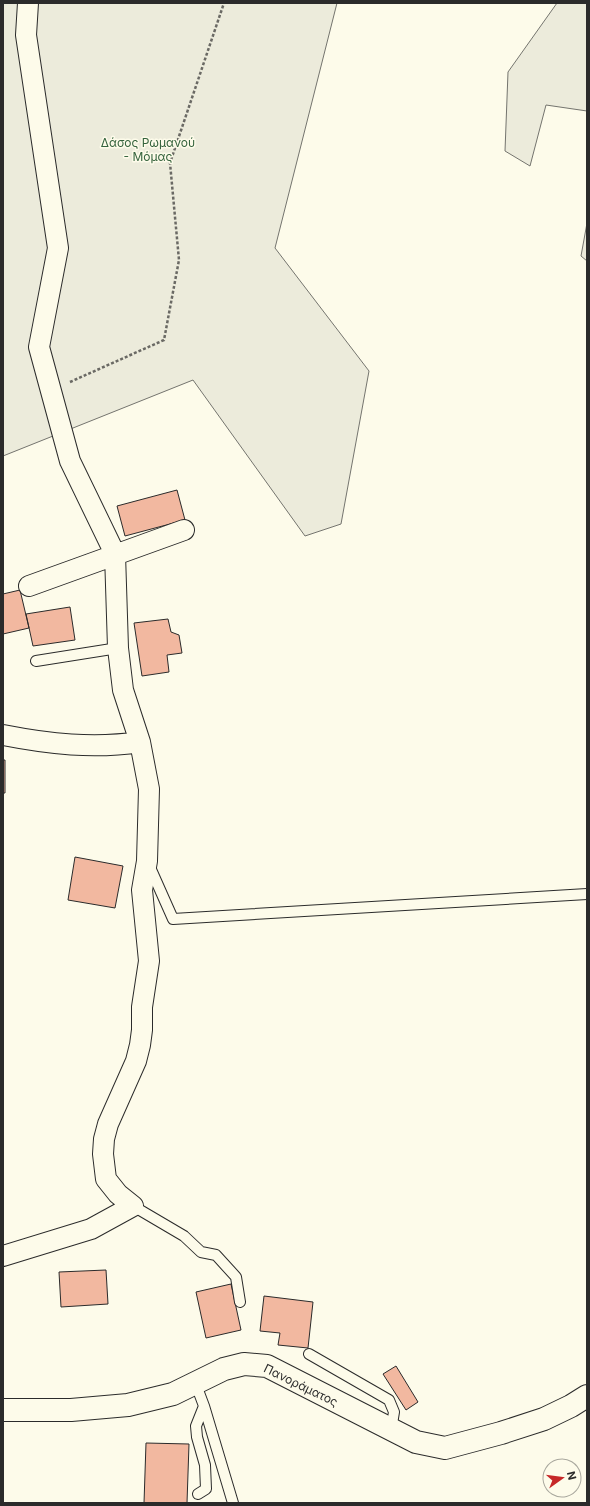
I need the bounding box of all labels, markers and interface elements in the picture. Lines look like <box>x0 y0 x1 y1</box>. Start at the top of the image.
park label: Δάσος Ρωμανού - Μόμας <box>101 135 195 164</box>
street label: Πανοράματος <box>261 1361 341 1409</box>
north arrow <box>542 1458 582 1498</box>
text: N <box>564 1470 580 1481</box>

